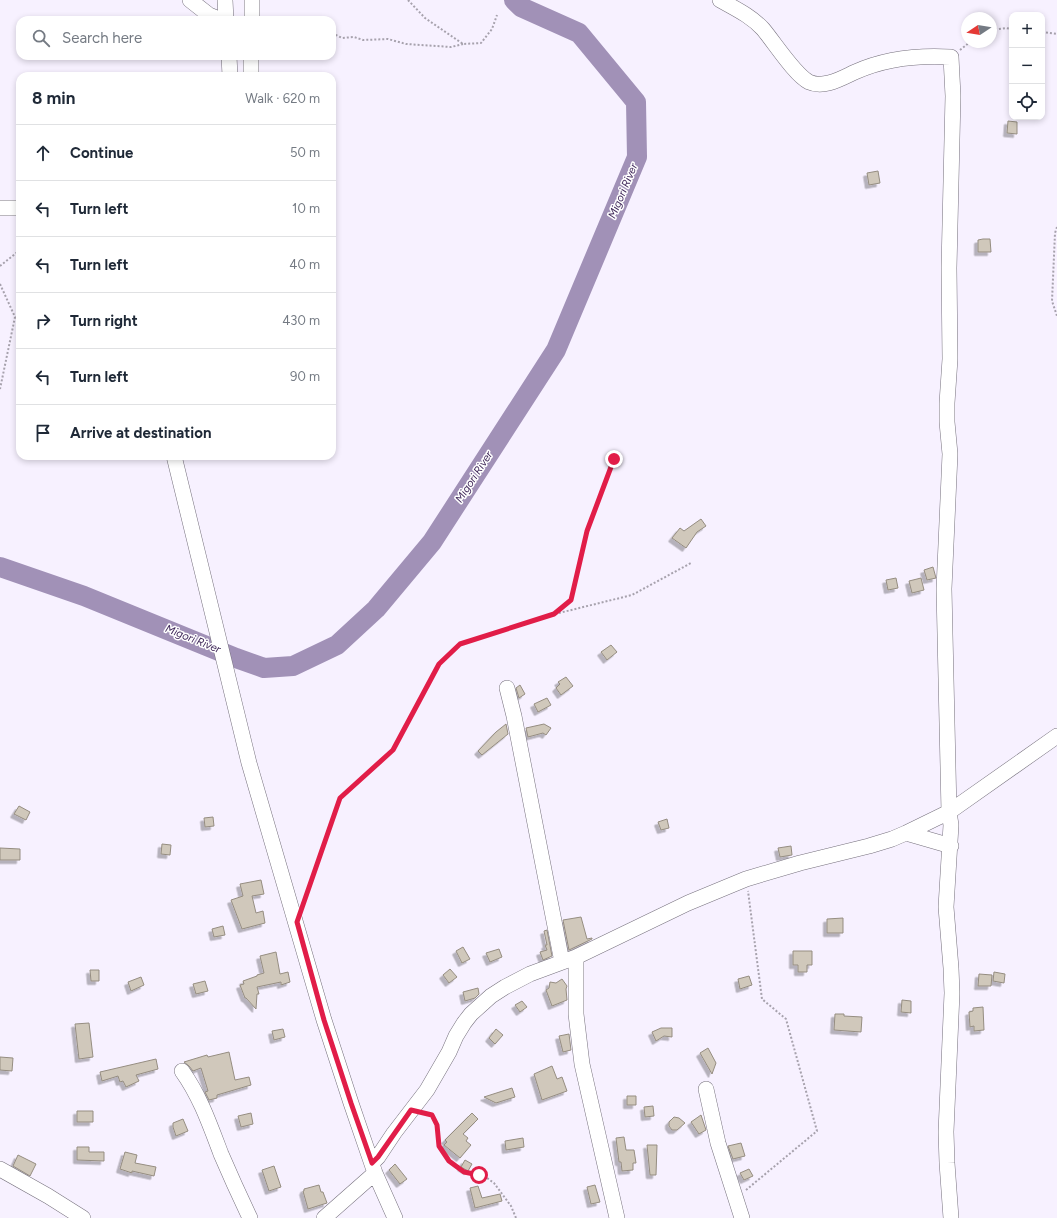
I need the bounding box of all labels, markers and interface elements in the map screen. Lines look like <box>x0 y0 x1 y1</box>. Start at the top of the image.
north arrow <box>961 12 997 48</box>
map controls <box>1009 12 1045 120</box>
button: + <box>1009 12 1045 48</box>
search box <box>16 16 336 60</box>
icon: search <box>30 27 52 49</box>
text: Search here <box>62 29 142 47</box>
button: − <box>1009 48 1045 84</box>
button: locate <box>1009 84 1045 120</box>
text: 8 min <box>32 88 75 108</box>
text: Walk · 620 m <box>245 91 320 106</box>
icon: ahead <box>32 142 54 164</box>
text: Continue <box>70 144 133 162</box>
text: 50 m <box>290 145 320 160</box>
water label: Migori River <box>606 160 641 220</box>
icon: left <box>32 198 54 220</box>
text: Turn left <box>70 200 128 218</box>
text: 10 m <box>292 201 320 216</box>
icon: left <box>32 254 54 276</box>
text: Turn left <box>70 256 128 274</box>
text: 40 m <box>289 257 320 272</box>
icon: right <box>32 310 54 332</box>
text: Turn right <box>70 312 138 330</box>
text: 430 m <box>282 313 320 328</box>
icon: left <box>32 366 54 388</box>
text: Turn left <box>70 368 128 386</box>
text: 90 m <box>290 369 320 384</box>
icon: arrive <box>32 422 54 444</box>
text: Arrive at destination <box>70 424 211 442</box>
water label: Migori River <box>453 448 496 505</box>
route end <box>605 450 623 468</box>
water label: Migori River <box>163 622 224 656</box>
route start <box>470 1166 488 1184</box>

